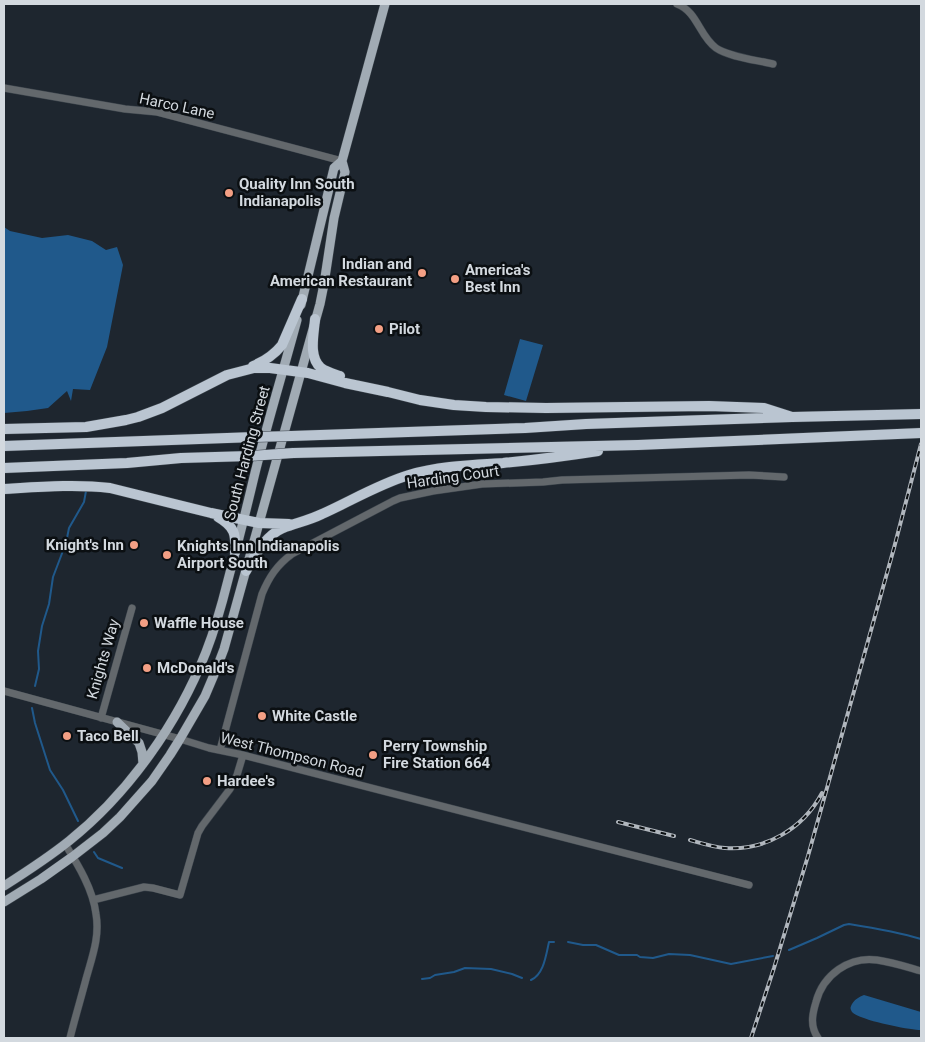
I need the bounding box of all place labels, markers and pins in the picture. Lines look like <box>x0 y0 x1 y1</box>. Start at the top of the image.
place label: Quality Inn South Indianapolis <box>239 175 355 210</box>
marker: Quality Inn South Indianapolis <box>223 187 235 199</box>
place label: Indian and American Restaurant <box>270 255 412 290</box>
place label: America's Best Inn <box>465 261 531 296</box>
marker: Indian and American Restaurant <box>416 267 428 279</box>
marker: America's Best Inn <box>449 273 461 285</box>
place label: Pilot <box>389 320 420 338</box>
marker: Pilot <box>373 323 385 335</box>
place label: Knight's Inn <box>46 536 124 554</box>
place label: Knights Inn Indianapolis Airport South <box>177 537 340 572</box>
marker: Knight's Inn <box>128 539 140 551</box>
marker: Knights Inn Indianapolis Airport South <box>161 549 173 561</box>
place label: Waffle House <box>154 614 244 632</box>
marker: Waffle House <box>138 617 150 629</box>
place label: McDonald's <box>157 659 235 677</box>
marker: McDonald's <box>141 662 153 674</box>
place label: White Castle <box>272 707 357 725</box>
marker: White Castle <box>256 710 268 722</box>
place label: Taco Bell <box>77 727 139 745</box>
marker: Taco Bell <box>61 730 73 742</box>
place label: Perry Township Fire Station 664 <box>383 737 491 772</box>
marker: Perry Township Fire Station 664 <box>367 749 379 761</box>
place label: Hardee's <box>217 772 275 790</box>
marker: Hardee's <box>201 775 213 787</box>

